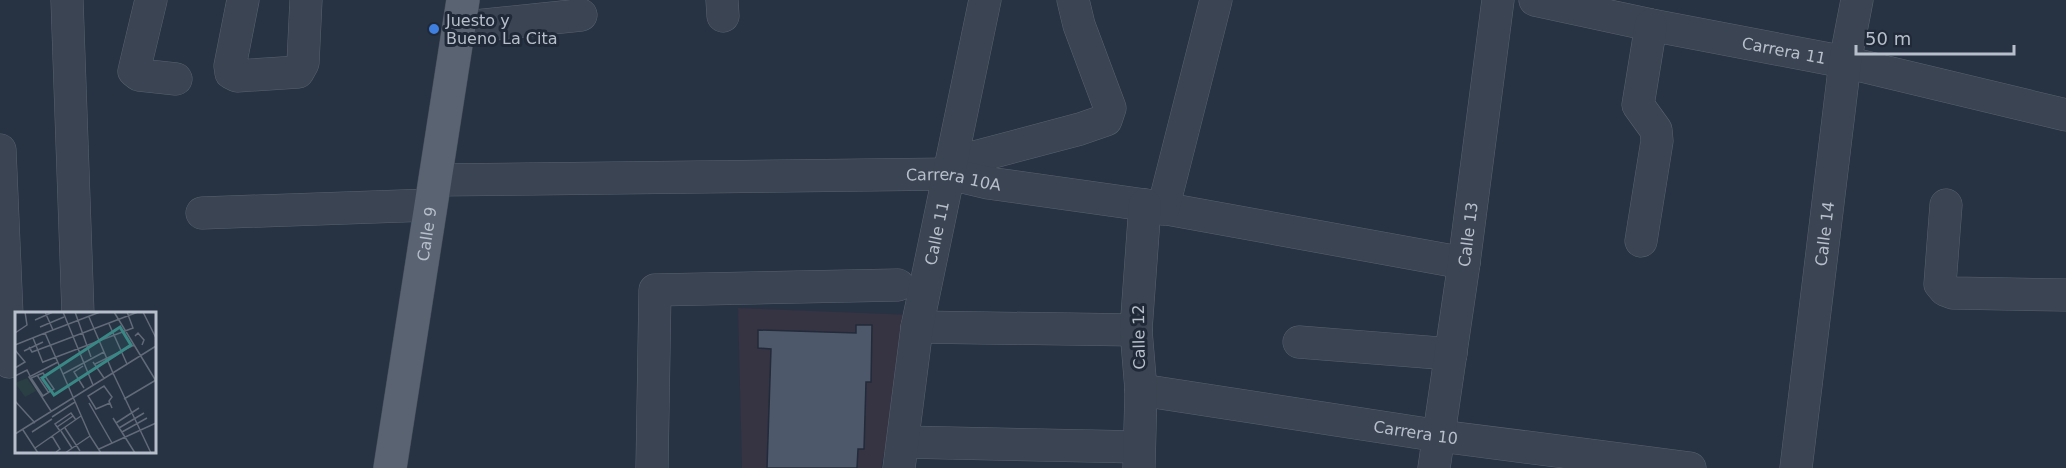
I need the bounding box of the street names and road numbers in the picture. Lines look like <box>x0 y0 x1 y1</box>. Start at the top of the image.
street label: Carrera 11 <box>1740 33 1828 68</box>
street label: Carrera 10A <box>906 165 1002 194</box>
street label: Calle 11 <box>921 199 952 267</box>
street label: Calle 14 <box>1811 200 1838 267</box>
street label: Calle 13 <box>1454 201 1481 268</box>
street label: Calle 9 <box>413 205 440 262</box>
street label: Calle 12 <box>1129 304 1149 370</box>
street label: Carrera 10 <box>1372 416 1459 448</box>

